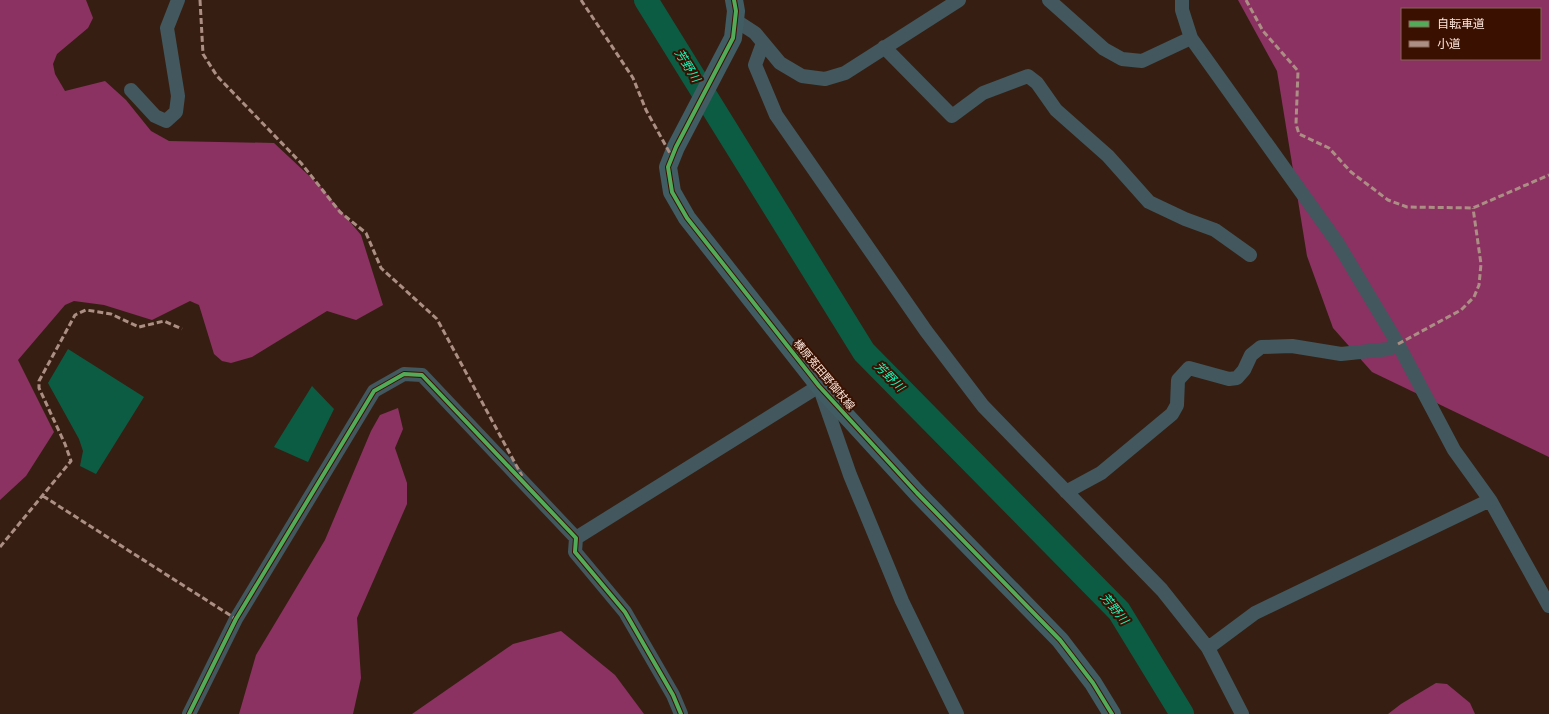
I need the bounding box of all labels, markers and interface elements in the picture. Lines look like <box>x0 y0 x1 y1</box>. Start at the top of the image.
legend <box>1401 8 1541 60</box>
text: 自転車道 <box>1437 17 1485 32</box>
text: 小道 <box>1437 37 1461 52</box>
water label: 芳野川 <box>671 47 704 87</box>
street label: 榛原菟田野御杖線 <box>791 337 857 413</box>
water label: 芳野川 <box>871 359 908 396</box>
water label: 芳野川 <box>1097 590 1132 629</box>

